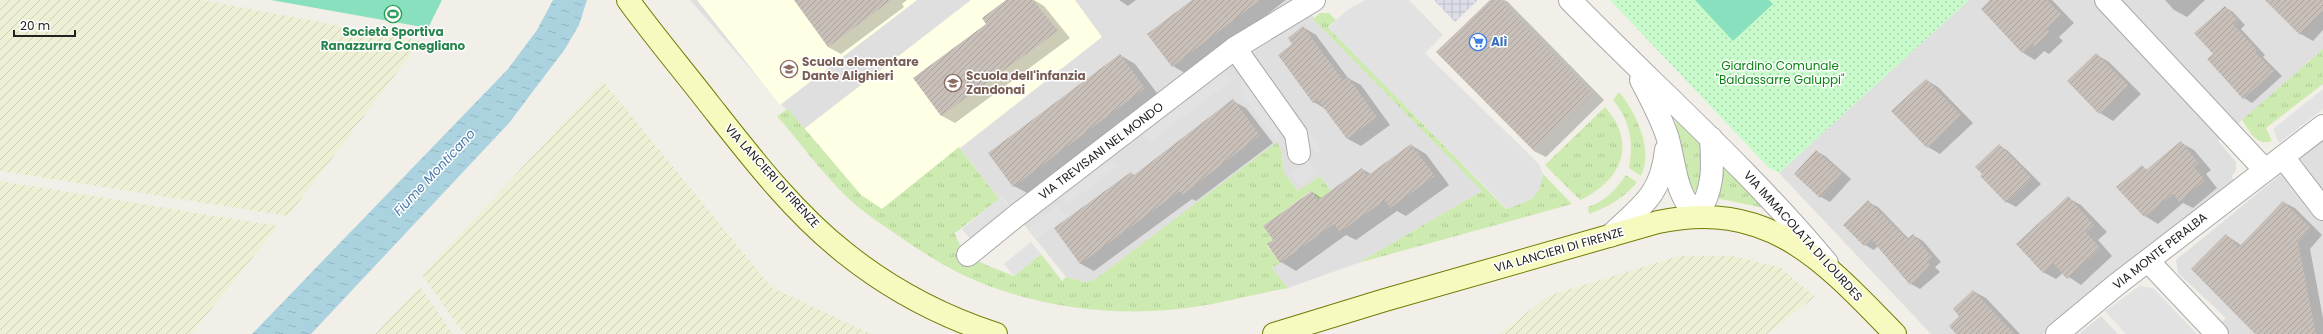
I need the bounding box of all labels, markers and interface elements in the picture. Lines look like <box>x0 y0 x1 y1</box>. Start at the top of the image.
sports icon: Società Sportiva Ranazzurra Conegliano <box>383 4 403 24</box>
scale bar <box>14 12 75 38</box>
text: 20 m <box>20 17 50 34</box>
place label: Società Sportiva Ranazzurra Conegliano <box>321 23 466 54</box>
supermarket icon: Alì <box>1468 32 1488 52</box>
place label: Alì <box>1491 33 1507 50</box>
place label: Scuola elementare Dante Alighieri <box>802 53 919 84</box>
park label: Giardino Comunale "Baldassarre Galuppi" <box>1715 57 1845 88</box>
school or university icon: Scuola elementare Dante Alighieri <box>779 59 799 79</box>
place label: Scuola dell'infanzia Zandonai <box>966 67 1086 98</box>
school or university icon: Scuola dell'infanzia Zandonai <box>943 73 963 93</box>
street label: VIA TREVISANI NEL MONDO <box>1035 98 1167 203</box>
street label: VIA LANCIERI DI FIRENZE <box>721 120 824 231</box>
water label: Fiume Monticano <box>389 125 480 220</box>
street label: VIA IMMACOLATA DI LOURDES <box>1740 167 1867 305</box>
street label: VIA MONTE PERALBA <box>2109 208 2210 293</box>
street label: VIA LANCIERI DI FIRENZE <box>1492 223 1626 276</box>

